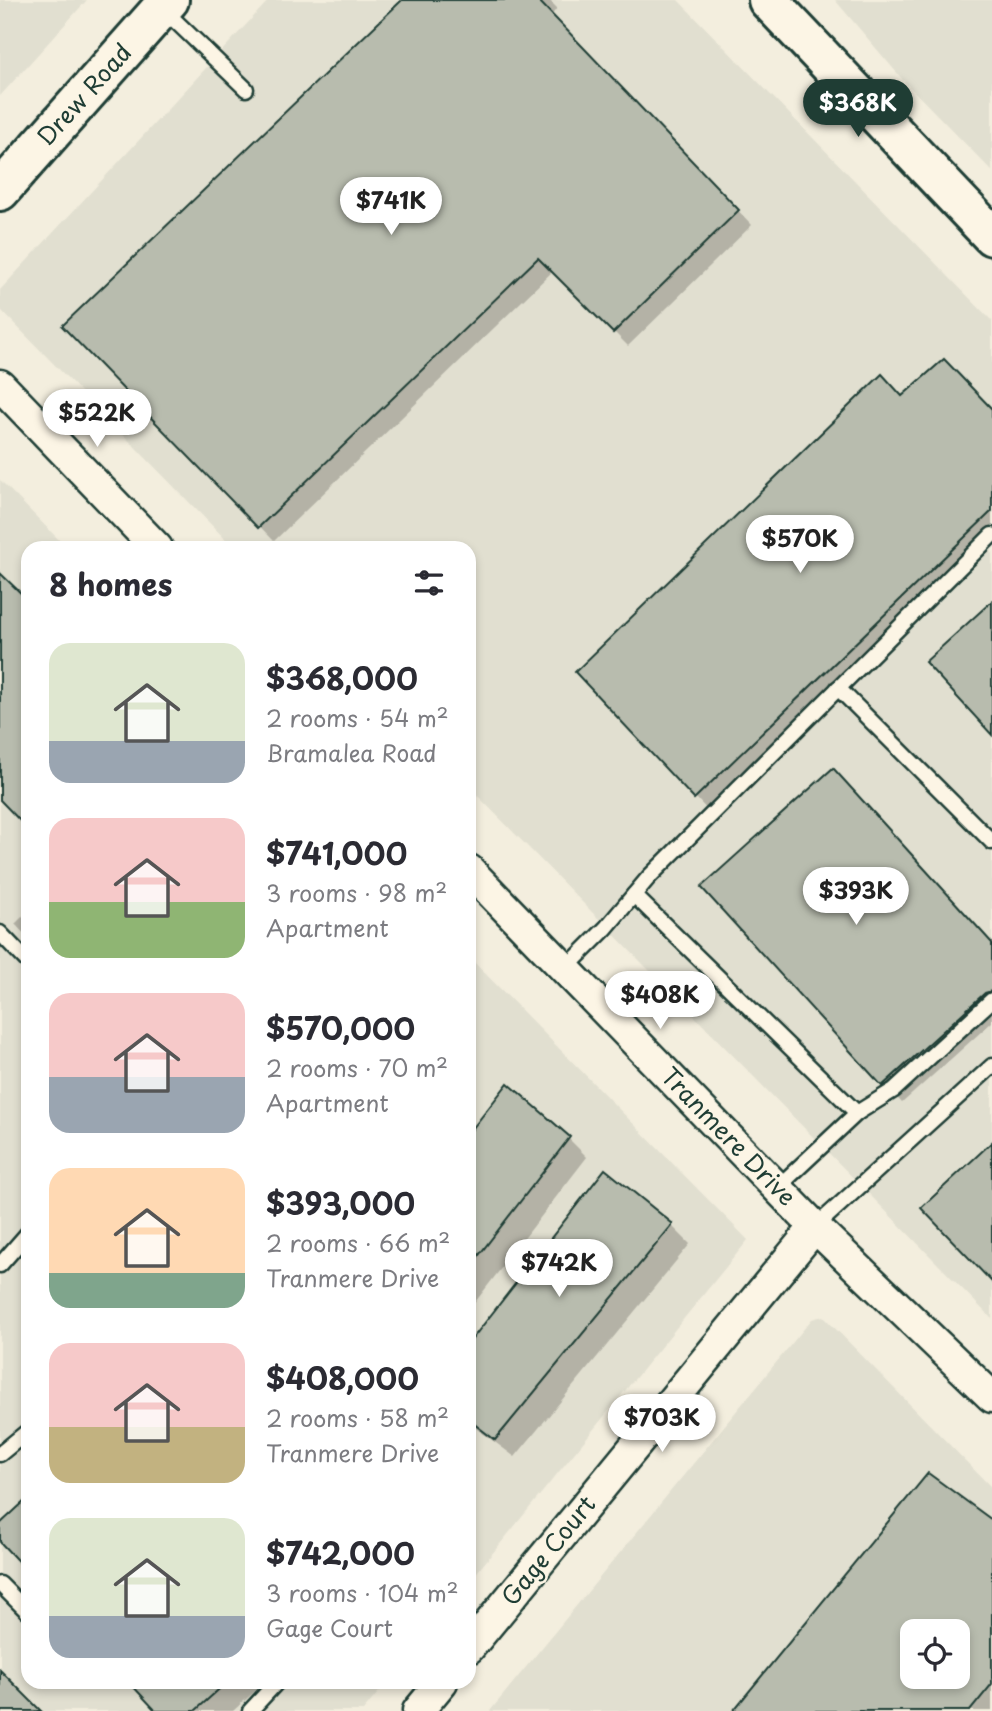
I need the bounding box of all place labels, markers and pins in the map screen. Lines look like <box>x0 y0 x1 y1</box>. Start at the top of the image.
pin: $368K <box>809 80 907 139</box>
pin: $741K <box>342 177 440 237</box>
pin: $522K <box>48 390 146 449</box>
pin: $570K <box>751 516 849 575</box>
pin: $393K <box>807 867 905 927</box>
pin: $408K <box>611 972 709 1031</box>
pin: $742K <box>510 1240 608 1299</box>
pin: $703K <box>613 1394 711 1454</box>

